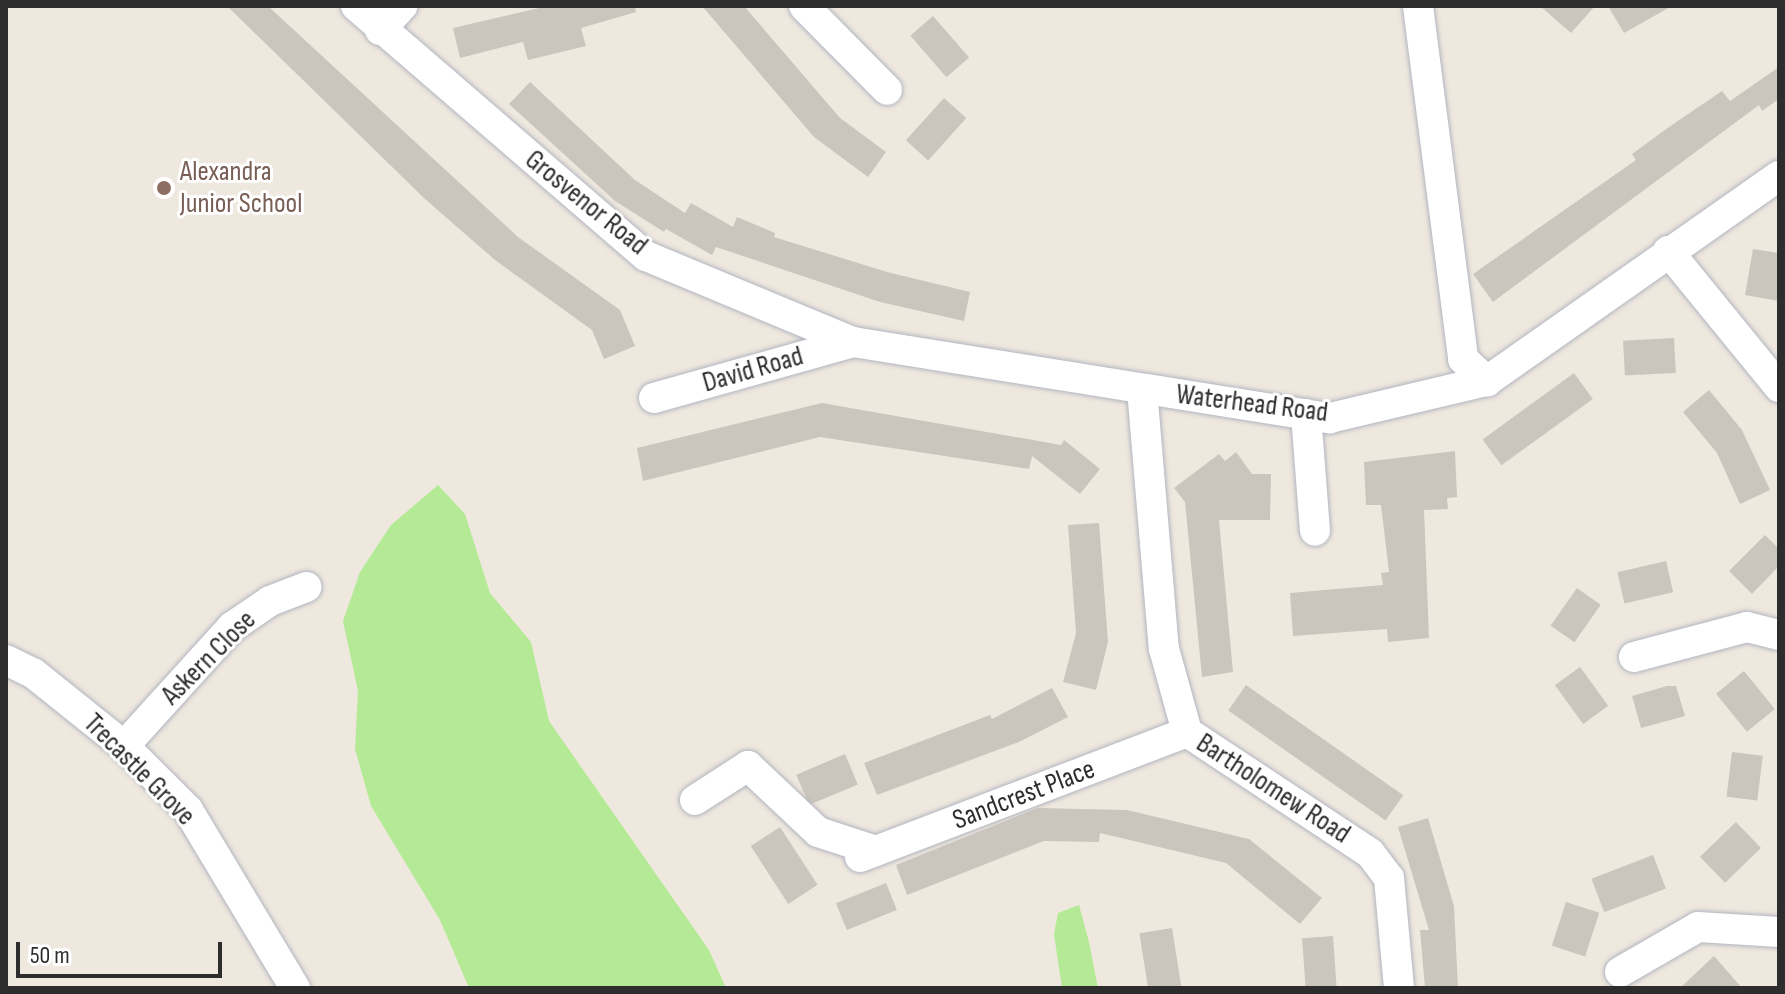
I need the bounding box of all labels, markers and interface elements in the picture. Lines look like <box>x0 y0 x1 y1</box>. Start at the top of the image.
street label: Grosvenor Road <box>518 143 654 263</box>
place label: Alexandra Junior School <box>180 155 302 221</box>
marker: Alexandra Junior School <box>155 179 173 197</box>
street label: David Road <box>699 340 807 400</box>
street label: Waterhead Road <box>1174 378 1330 430</box>
street label: Askern Close <box>155 604 263 712</box>
street label: Trecastle Grove <box>76 707 202 833</box>
street label: Bartholomew Road <box>1190 727 1356 851</box>
street label: Sandcrest Place <box>948 753 1100 837</box>
scale bar <box>20 926 226 976</box>
text: 50 m <box>30 941 70 970</box>

